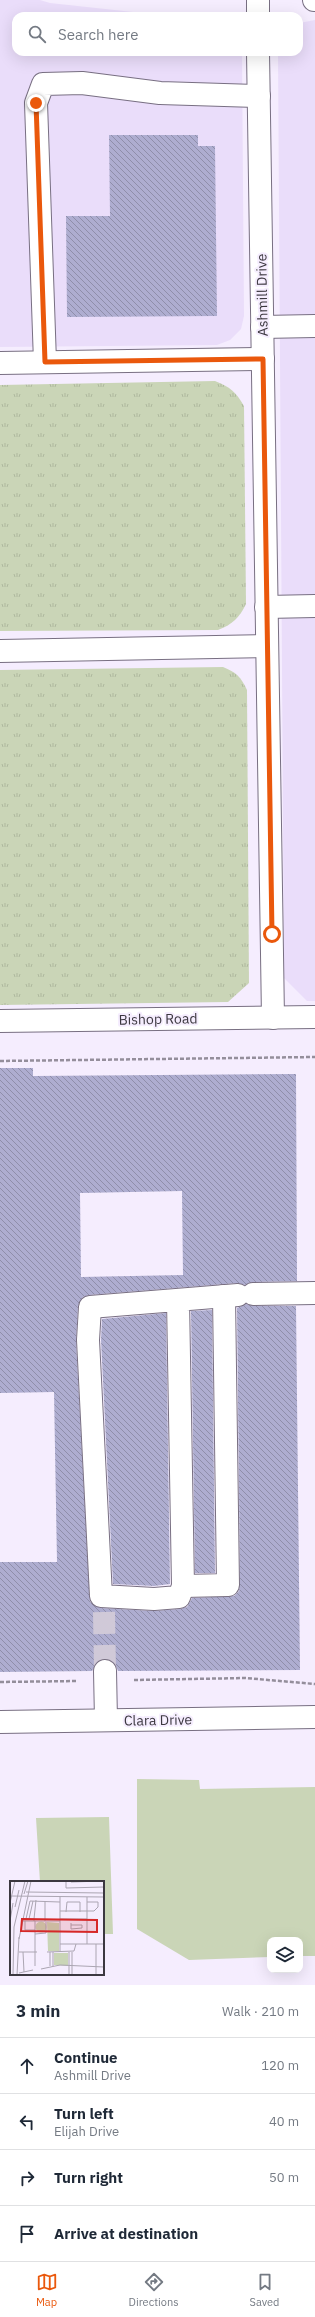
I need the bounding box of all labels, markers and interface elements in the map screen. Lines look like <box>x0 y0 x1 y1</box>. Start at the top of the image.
search box <box>12 12 303 56</box>
icon: search <box>26 23 48 45</box>
text: Search here <box>58 25 138 44</box>
route end <box>27 94 45 112</box>
street label: Ashmill Drive <box>252 253 272 337</box>
route start <box>263 925 281 943</box>
street label: Bishop Road <box>118 1009 198 1029</box>
street label: Clara Drive <box>124 1710 193 1730</box>
inset map <box>10 1881 104 1975</box>
map controls <box>267 1937 303 1973</box>
button: layers <box>267 1937 303 1973</box>
text: 3 min <box>16 2000 60 2022</box>
text: Walk · 210 m <box>222 2003 299 2020</box>
text: Continue <box>54 2048 118 2067</box>
icon: ahead <box>16 2055 38 2077</box>
text: 120 m <box>261 2057 299 2074</box>
text: Ashmill Drive <box>54 2067 131 2084</box>
text: Turn left <box>54 2104 114 2123</box>
icon: left <box>16 2111 38 2133</box>
text: 40 m <box>269 2113 299 2130</box>
text: Elijah Drive <box>54 2123 119 2140</box>
icon: right <box>16 2167 38 2189</box>
text: Turn right <box>54 2168 123 2187</box>
text: 50 m <box>269 2169 299 2186</box>
icon: arrive <box>16 2223 38 2245</box>
text: Arrive at destination <box>54 2224 198 2243</box>
tab: Map <box>36 2271 58 2309</box>
tab: Directions <box>129 2271 179 2309</box>
tab: Saved <box>250 2271 279 2309</box>

